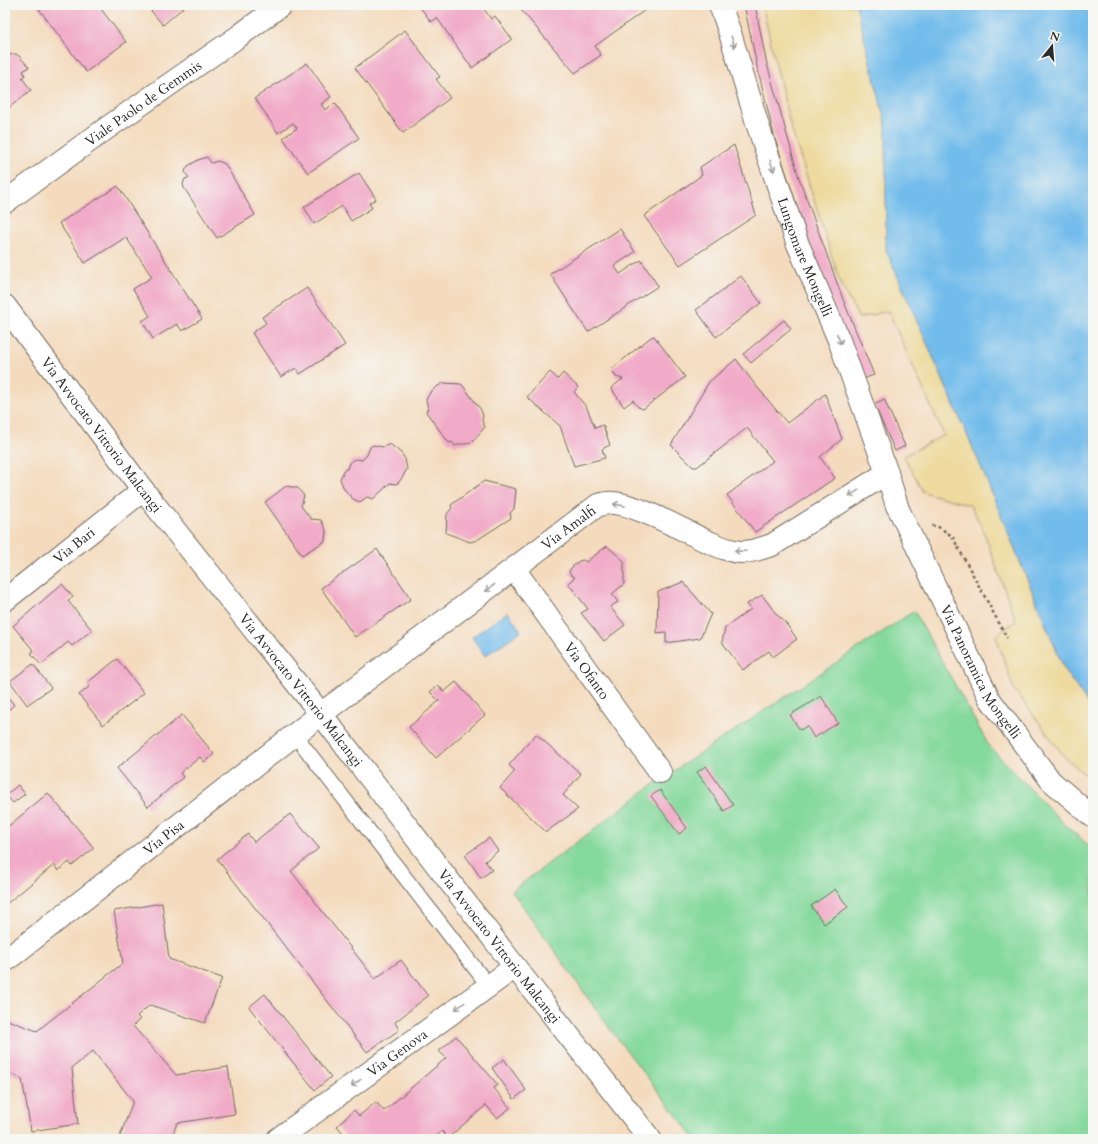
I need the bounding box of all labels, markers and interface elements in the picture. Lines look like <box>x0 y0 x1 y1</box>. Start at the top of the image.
north arrow <box>1032 26 1072 66</box>
text: N <box>1048 28 1062 46</box>
one-way arrow <box>730 35 737 48</box>
street label: Viale Paolo de Gemmis <box>81 56 206 151</box>
one-way arrow <box>768 160 776 172</box>
street label: Lungomare Mongelli <box>773 195 837 320</box>
one-way arrow <box>835 333 843 345</box>
street label: Via Avvocato Vittorio Malcangi <box>37 353 166 517</box>
one-way arrow <box>848 490 860 498</box>
one-way arrow <box>613 500 626 508</box>
street label: Via Amalfi <box>538 501 600 554</box>
street label: Via Bari <box>49 523 99 568</box>
one-way arrow <box>734 547 747 555</box>
one-way arrow <box>484 584 495 592</box>
street label: Via Panoramica Mongelli <box>936 602 1025 743</box>
street label: Via Avvocato Vittorio Malcangi <box>235 610 367 771</box>
street label: Via Ofanto <box>559 638 614 704</box>
street label: Via Pisa <box>139 816 188 860</box>
street label: Via Avvocato Vittorio Malcangi <box>433 866 565 1028</box>
one-way arrow <box>455 1002 466 1010</box>
street label: Via Genova <box>363 1025 431 1081</box>
one-way arrow <box>350 1078 361 1087</box>

